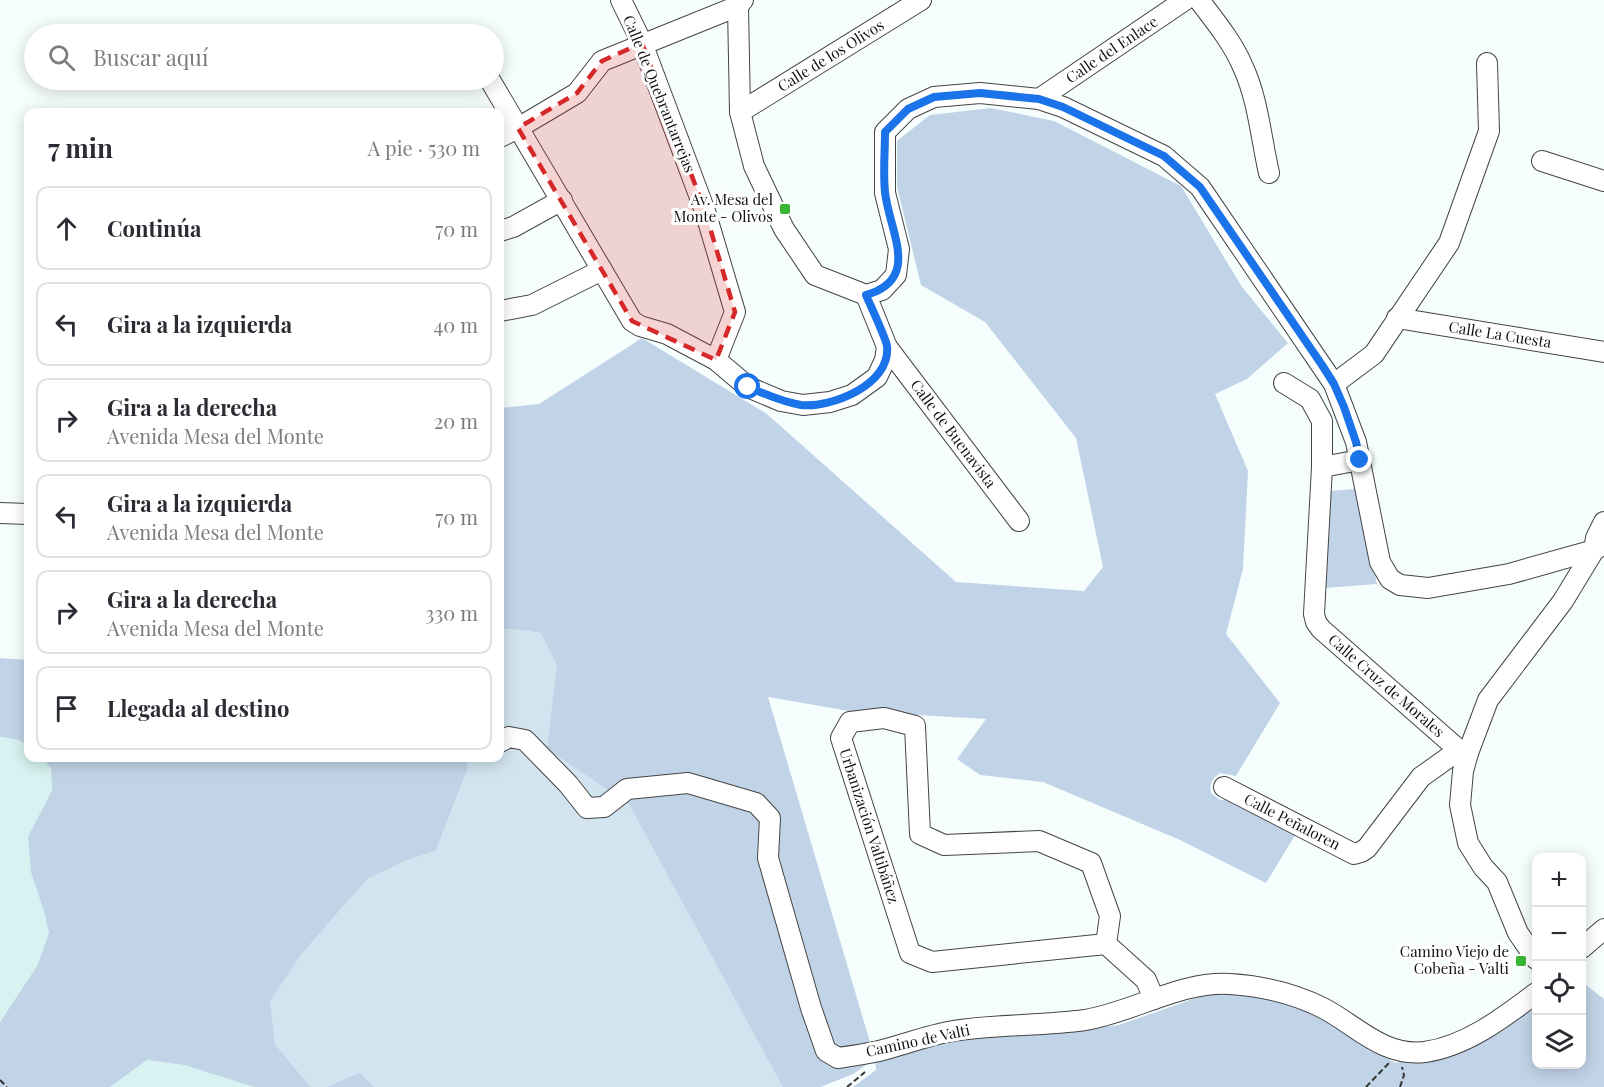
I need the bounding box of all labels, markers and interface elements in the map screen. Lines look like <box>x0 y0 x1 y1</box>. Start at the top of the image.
street label: Calle del Enlace <box>1062 11 1161 87</box>
street label: Calle de Quebrantarrejas <box>619 12 701 175</box>
street label: Calle de los Olivos <box>774 14 887 96</box>
search box <box>24 24 504 90</box>
icon: search <box>45 41 78 74</box>
text: Buscar aquí <box>93 42 208 72</box>
text: 7 min <box>48 130 113 165</box>
text: A pie · 530 m <box>368 134 480 161</box>
place label: Av. Mesa del Monte - Olivos <box>673 189 773 226</box>
marker: Av. Mesa del Monte - Olivos <box>778 202 792 216</box>
icon: ahead <box>50 212 83 245</box>
text: Continúa <box>107 213 201 243</box>
text: 70 m <box>435 215 478 242</box>
icon: left <box>50 308 83 341</box>
text: Gira a la izquierda <box>107 309 292 339</box>
text: 40 m <box>433 311 478 338</box>
street label: Calle La Cuesta <box>1447 316 1553 352</box>
route start <box>734 373 760 399</box>
street label: Calle de Buenavista <box>906 375 1001 492</box>
text: Gira a la derecha <box>107 392 277 422</box>
icon: right <box>50 404 83 437</box>
text: 20 m <box>434 407 478 434</box>
text: Avenida Mesa del Monte <box>107 422 324 449</box>
route end <box>1346 446 1372 472</box>
text: Gira a la izquierda <box>107 488 292 518</box>
icon: left <box>50 500 83 533</box>
text: 70 m <box>435 503 478 530</box>
text: Avenida Mesa del Monte <box>107 518 324 545</box>
text: Gira a la derecha <box>107 584 277 614</box>
icon: right <box>50 596 83 629</box>
text: 330 m <box>425 599 478 626</box>
text: Avenida Mesa del Monte <box>107 614 324 641</box>
street label: Calle Cruz de Morales <box>1324 629 1449 741</box>
icon: arrive <box>50 692 83 725</box>
text: Llegada al destino <box>107 693 289 723</box>
street label: Urbanización Valtibáñez <box>835 746 904 906</box>
street label: Calle Peñaloren <box>1241 788 1344 854</box>
map controls <box>1532 853 1586 1069</box>
button: + <box>1532 853 1586 907</box>
button: − <box>1532 907 1586 961</box>
place label: Camino Viejo de Cobeña - Valti <box>1400 941 1510 978</box>
marker: Camino Viejo de Cobeña - Valti <box>1514 954 1528 968</box>
button: locate <box>1532 961 1586 1015</box>
button: layers <box>1532 1015 1586 1069</box>
street label: Camino de Valti <box>864 1019 972 1061</box>

